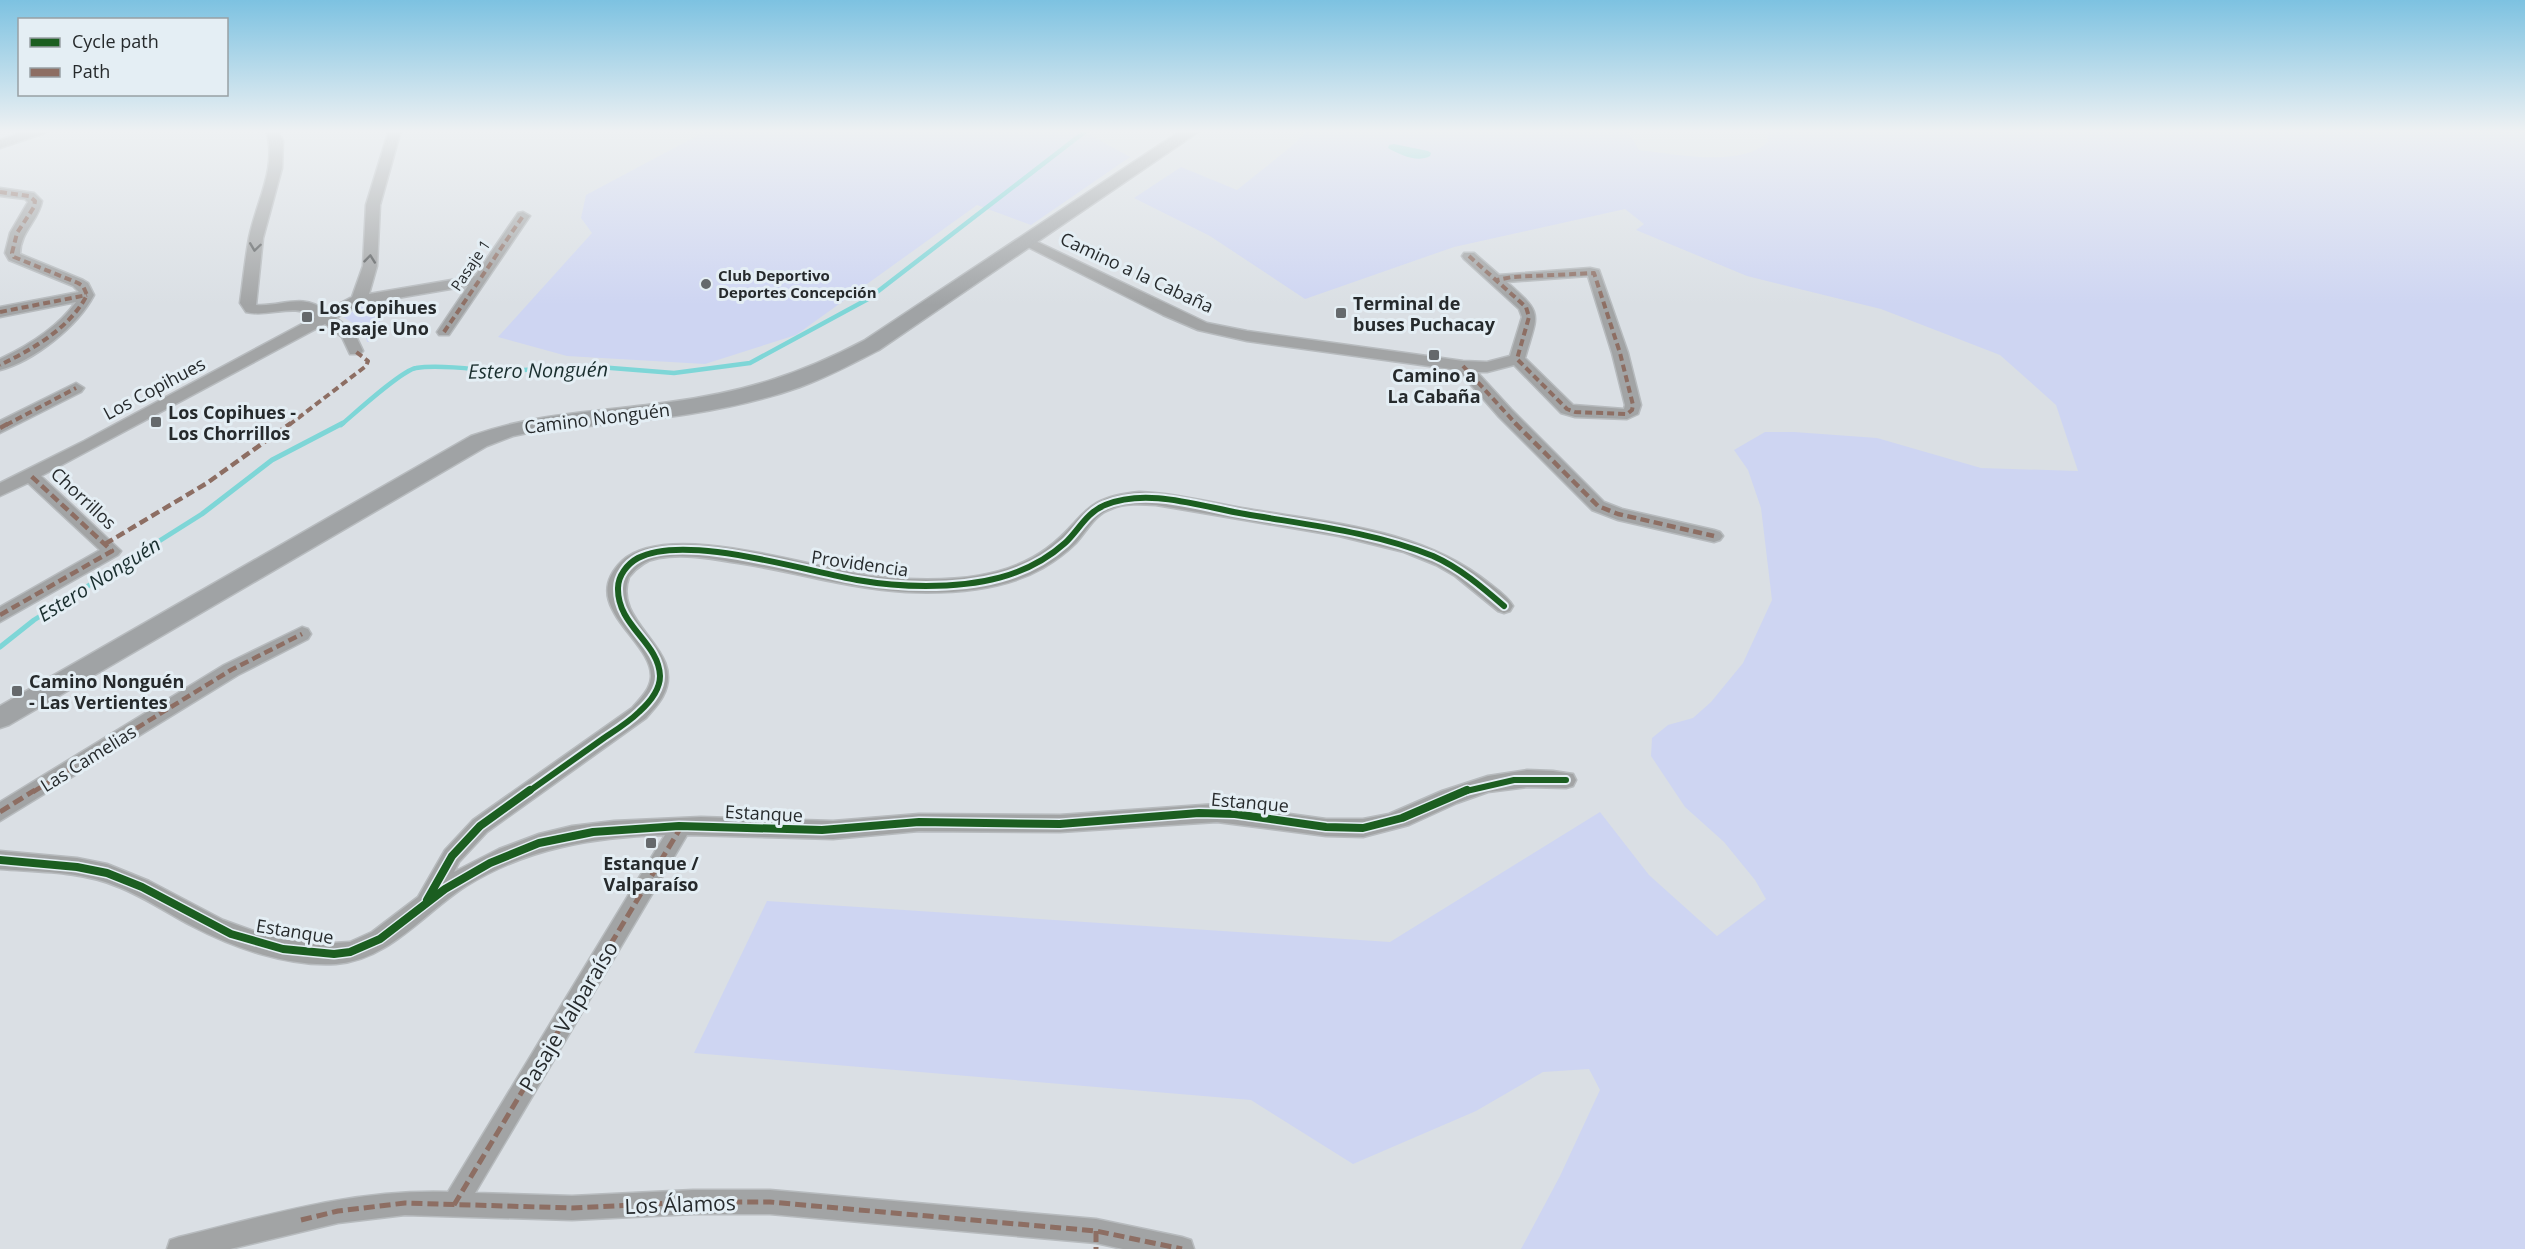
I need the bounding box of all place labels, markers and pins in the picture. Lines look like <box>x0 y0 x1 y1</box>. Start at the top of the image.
place label: Club Deportivo Deportes Concepción <box>718 265 877 302</box>
marker: Club Deportivo Deportes Concepción <box>699 277 713 291</box>
place label: Terminal de buses Puchacay <box>1353 291 1496 336</box>
place label: Los Copihues - Pasaje Uno <box>319 295 437 340</box>
marker: Terminal de buses Puchacay <box>1334 306 1348 320</box>
marker: Los Copihues - Pasaje Uno <box>300 310 314 324</box>
marker: Camino a La Cabaña <box>1427 348 1441 362</box>
place label: Camino a La Cabaña <box>1387 363 1481 408</box>
place label: Los Copihues - Los Chorrillos <box>168 400 296 445</box>
marker: Los Copihues - Los Chorrillos <box>149 415 163 429</box>
place label: Camino Nonguén - Las Vertientes <box>29 669 184 714</box>
marker: Camino Nonguén - Las Vertientes <box>10 684 24 698</box>
marker: Estanque / Valparaíso <box>644 836 658 850</box>
place label: Estanque / Valparaíso <box>603 851 699 896</box>

